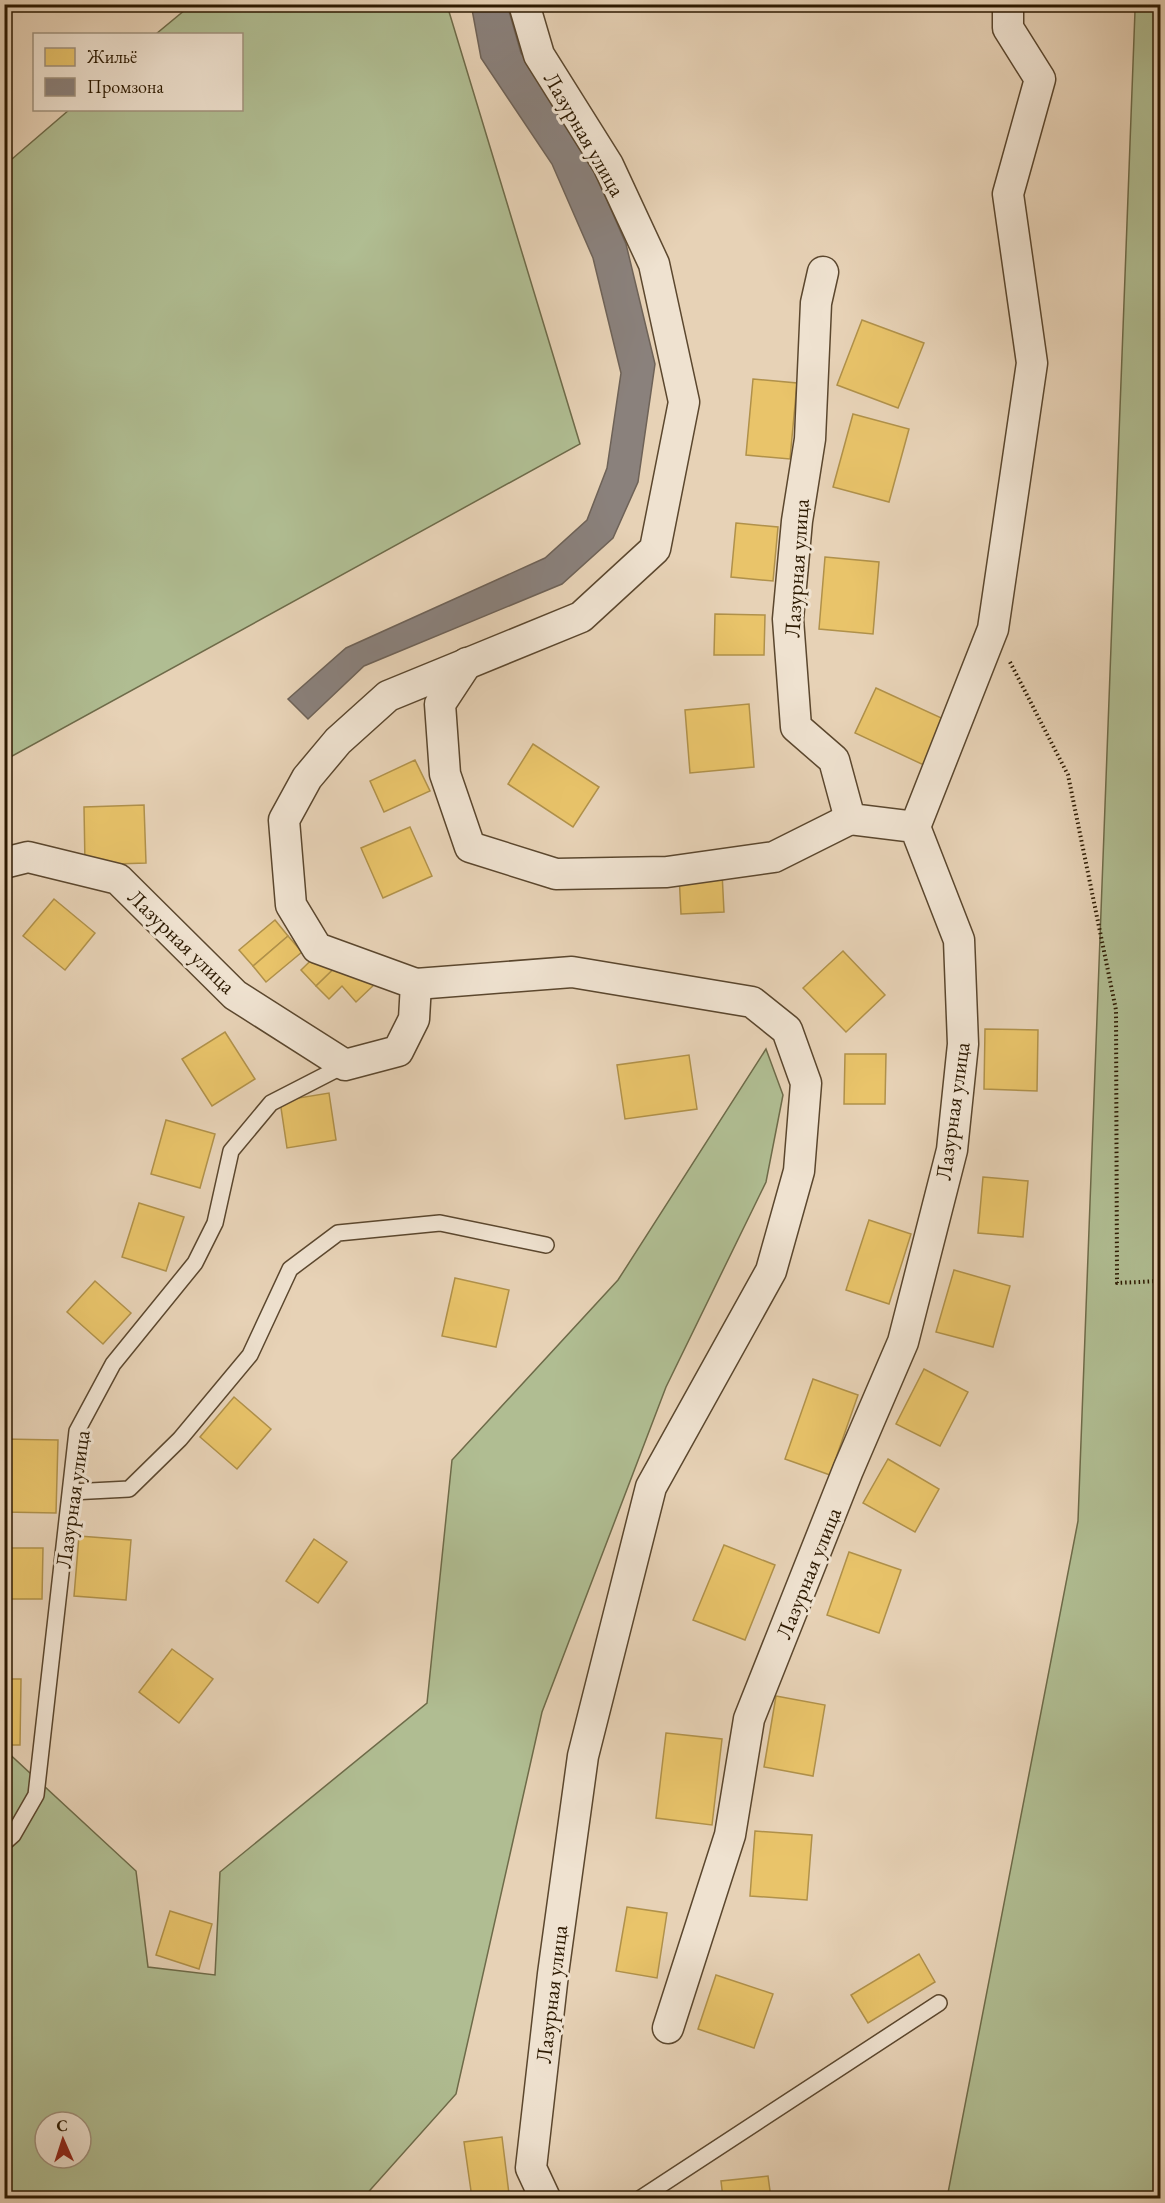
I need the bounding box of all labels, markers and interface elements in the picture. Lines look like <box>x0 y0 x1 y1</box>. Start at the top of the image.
legend <box>33 33 243 111</box>
text: Жильё <box>86 45 137 68</box>
street label: Лазурная улица <box>537 67 632 202</box>
text: Промзона <box>87 75 164 98</box>
street label: Лазурная улица <box>777 497 816 638</box>
street label: Лазурная улица <box>122 883 242 1000</box>
street label: Лазурная улица <box>928 1040 977 1182</box>
street label: Лазурная улица <box>48 1428 97 1570</box>
street label: Лазурная улица <box>769 1503 848 1643</box>
street label: Лазурная улица <box>529 1923 574 2065</box>
north arrow <box>33 2110 93 2170</box>
text: С <box>56 2115 68 2136</box>

